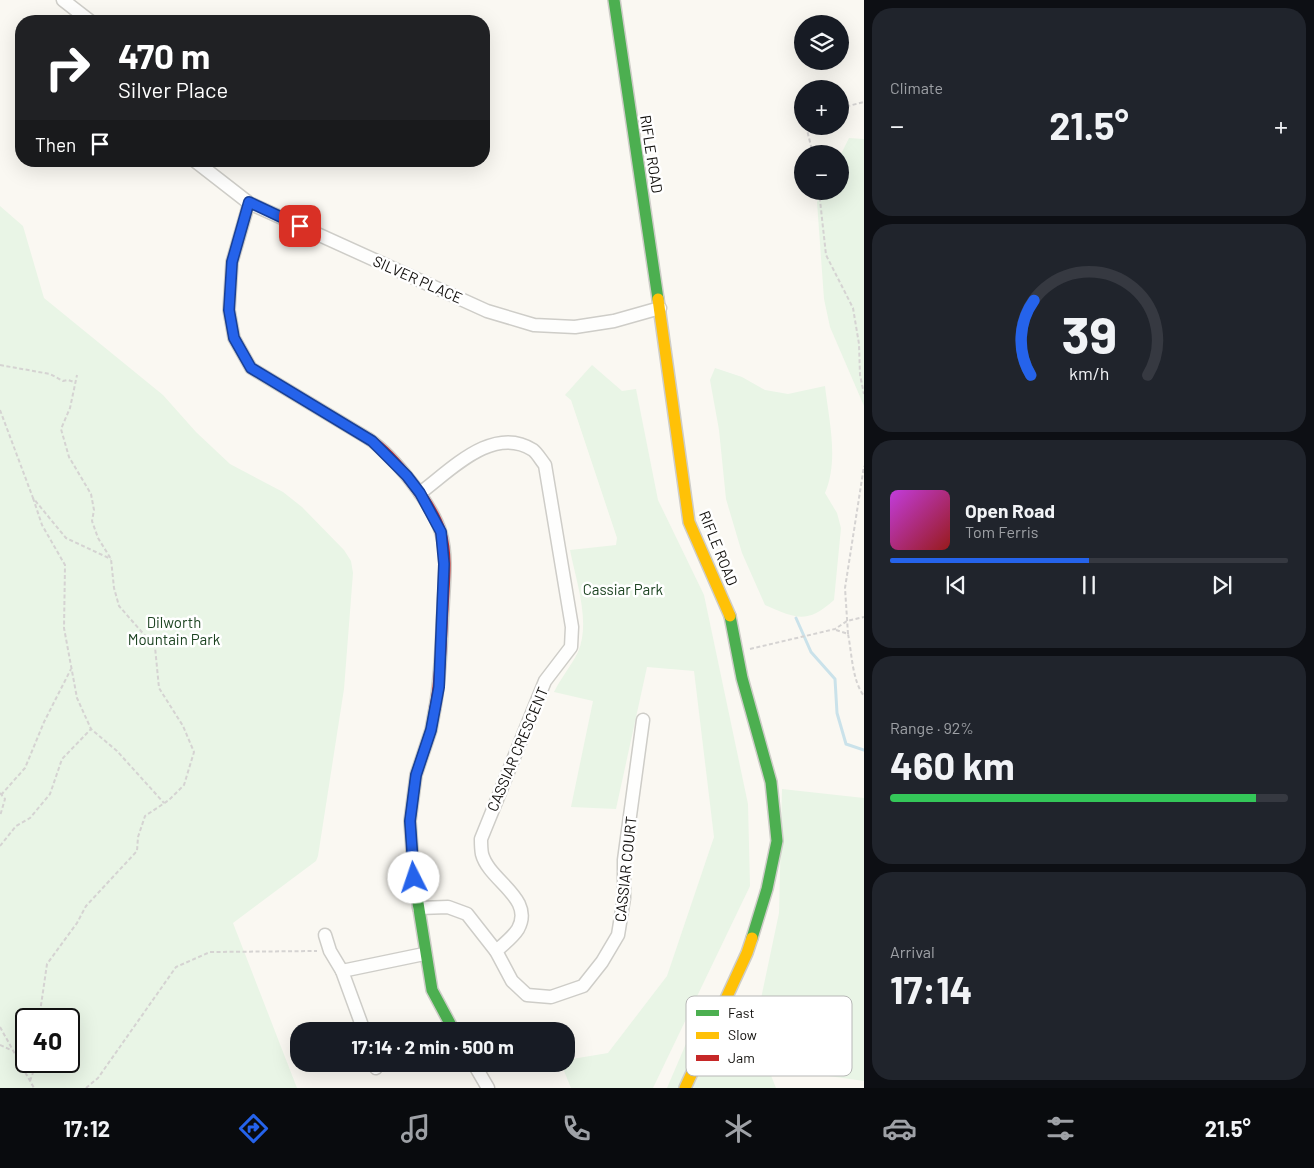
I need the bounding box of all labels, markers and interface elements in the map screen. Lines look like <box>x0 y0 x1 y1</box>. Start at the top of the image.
map controls <box>794 15 849 200</box>
button: layers <box>794 15 849 70</box>
text: 470 m <box>118 34 210 76</box>
icon: right <box>35 35 100 100</box>
text: Silver Place <box>118 76 228 102</box>
text: Climate <box>890 78 943 97</box>
button: + <box>794 80 849 135</box>
text: 21.5° <box>1049 102 1129 148</box>
text: − <box>890 108 904 142</box>
text: + <box>1274 108 1288 142</box>
street label: RIFLE ROAD <box>637 114 667 194</box>
icon: arrive <box>86 130 114 158</box>
text: Then <box>35 133 76 156</box>
button: − <box>794 145 849 200</box>
pin <box>279 205 321 247</box>
icon: arrive <box>286 212 314 240</box>
street label: SILVER PLACE <box>371 251 465 307</box>
text: 39 <box>1061 302 1117 364</box>
text: km/h <box>1069 362 1109 384</box>
text: Open Road <box>965 499 1055 522</box>
street label: RIFLE ROAD <box>696 508 742 588</box>
text: Tom Ferris <box>965 522 1039 541</box>
icon: previous <box>942 571 970 599</box>
icon: pause <box>1075 571 1103 599</box>
icon: next <box>1208 571 1236 599</box>
park label: Cassiar Park <box>583 580 664 598</box>
park label: Dilworth Mountain Park <box>128 613 221 648</box>
street label: CASSIAR CRESCENT <box>483 684 551 814</box>
text: Range · 92% <box>890 718 974 737</box>
text: 460 km <box>890 742 1015 788</box>
street label: CASSIAR COURT <box>610 815 640 923</box>
position arrow <box>387 851 439 903</box>
text: Arrival <box>890 942 935 961</box>
text: 17:14 <box>890 966 973 1012</box>
legend <box>686 996 852 1076</box>
text: Fast <box>728 1004 754 1021</box>
speed limit sign: 40 <box>15 1008 80 1073</box>
text: Slow <box>728 1026 757 1043</box>
text: 17:14 · 2 min · 500 m <box>351 1035 514 1058</box>
text: Jam <box>728 1049 755 1066</box>
icon: directions <box>236 1111 271 1146</box>
icon: music <box>398 1111 433 1146</box>
icon: phone <box>559 1111 594 1146</box>
icon: climate <box>721 1111 756 1146</box>
icon: car <box>882 1111 917 1146</box>
icon: filters <box>1043 1111 1078 1146</box>
text: 17:12 <box>63 1115 110 1141</box>
text: 21.5° <box>1205 1115 1251 1141</box>

